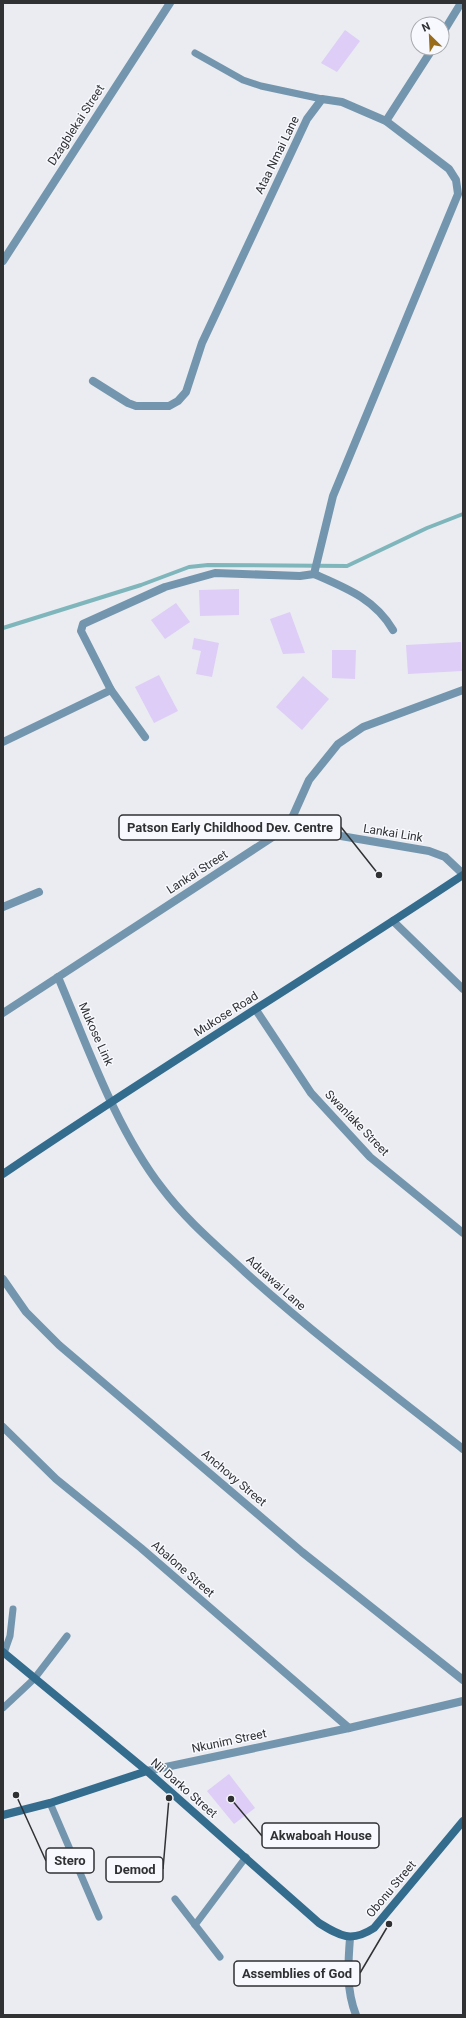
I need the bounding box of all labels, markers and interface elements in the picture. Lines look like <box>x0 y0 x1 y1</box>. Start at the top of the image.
north arrow <box>410 16 450 56</box>
text: N <box>420 20 433 35</box>
street label: Dzagblekai Street <box>45 82 107 168</box>
street label: Ataa Nmai Lane <box>252 114 302 196</box>
callout: Patson Early Childhood Dev. Centre <box>119 815 341 840</box>
text: Patson Early Childhood Dev. Centre <box>127 820 333 835</box>
street label: Lankai Link <box>362 821 425 845</box>
street label: Lankai Street <box>164 847 230 897</box>
street label: Mukose Road <box>191 989 261 1039</box>
street label: Mukose Link <box>76 1000 117 1069</box>
street label: Swanlake Street <box>322 1087 392 1159</box>
street label: Aduawai Lane <box>243 1253 309 1313</box>
street label: Anchovy Street <box>199 1447 269 1509</box>
street label: Abalone Street <box>149 1538 217 1600</box>
street label: Nkunim Street <box>190 1726 268 1756</box>
street label: Nii Darko Street <box>148 1755 220 1821</box>
callout: Akwaboah House <box>262 1823 379 1848</box>
text: Akwaboah House <box>270 1828 372 1843</box>
callout: Stero <box>46 1848 94 1873</box>
text: Stero <box>54 1853 86 1868</box>
callout: Demod <box>106 1857 163 1882</box>
street label: Obonu Street <box>363 1858 419 1920</box>
text: Demod <box>114 1862 156 1877</box>
callout: Assemblies of God <box>234 1961 360 1986</box>
text: Assemblies of God <box>242 1966 352 1981</box>

